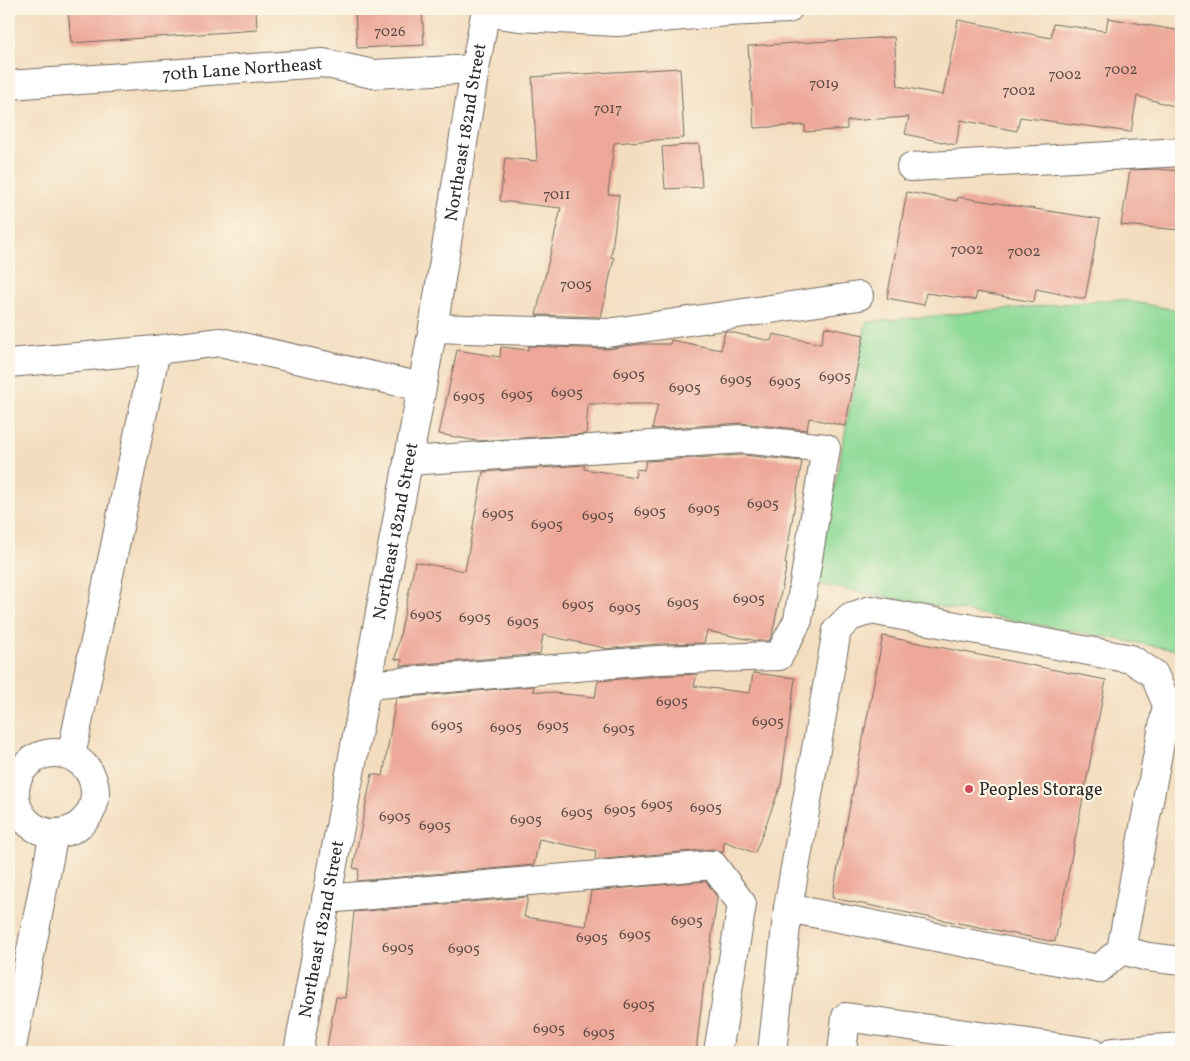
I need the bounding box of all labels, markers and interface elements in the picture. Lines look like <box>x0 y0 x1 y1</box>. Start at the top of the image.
house number: 7026 <box>374 22 406 43</box>
street label: Northeast 182nd Street <box>439 41 494 223</box>
street label: 70th Lane Northeast <box>162 52 324 88</box>
house number: 7002 <box>1104 60 1138 81</box>
house number: 7002 <box>1048 65 1082 86</box>
house number: 7019 <box>809 74 839 95</box>
house number: 7002 <box>1002 81 1036 102</box>
house number: 7017 <box>594 99 622 120</box>
house number: 7011 <box>543 185 571 206</box>
house number: 7002 <box>950 240 984 261</box>
house number: 7002 <box>1007 242 1041 263</box>
house number: 7005 <box>560 275 592 296</box>
house number: 6905 <box>613 365 645 386</box>
house number: 6905 <box>819 367 851 388</box>
house number: 6905 <box>720 370 752 391</box>
house number: 6905 <box>769 372 801 393</box>
house number: 6905 <box>669 378 701 399</box>
house number: 6905 <box>551 383 583 404</box>
house number: 6905 <box>501 385 533 406</box>
house number: 6905 <box>453 387 485 408</box>
street label: Northeast 182nd Street <box>368 440 425 622</box>
house number: 6905 <box>747 494 779 515</box>
house number: 6905 <box>688 499 720 520</box>
house number: 6905 <box>634 502 666 523</box>
house number: 6905 <box>482 504 514 525</box>
house number: 6905 <box>582 506 614 527</box>
house number: 6905 <box>531 515 563 536</box>
house number: 6905 <box>733 589 765 610</box>
house number: 6905 <box>667 593 699 614</box>
house number: 6905 <box>562 595 594 616</box>
house number: 6905 <box>609 598 641 619</box>
house number: 6905 <box>410 605 442 626</box>
house number: 6905 <box>459 608 491 629</box>
house number: 6905 <box>507 612 539 633</box>
house number: 6905 <box>656 692 688 713</box>
house number: 6905 <box>752 712 784 733</box>
house number: 6905 <box>431 716 463 737</box>
house number: 6905 <box>537 716 569 737</box>
house number: 6905 <box>490 718 522 739</box>
house number: 6905 <box>603 719 635 740</box>
place label: Peoples Storage <box>979 778 1102 803</box>
marker: Peoples Storage <box>963 783 975 795</box>
house number: 6905 <box>641 795 673 816</box>
house number: 6905 <box>690 798 722 819</box>
house number: 6905 <box>604 800 636 821</box>
house number: 6905 <box>561 803 593 824</box>
house number: 6905 <box>379 807 411 828</box>
house number: 6905 <box>510 810 542 831</box>
house number: 6905 <box>419 816 451 837</box>
street label: Northeast 182nd Street <box>294 838 351 1020</box>
house number: 6905 <box>671 911 703 932</box>
house number: 6905 <box>619 925 651 946</box>
house number: 6905 <box>576 928 608 949</box>
house number: 6905 <box>382 938 414 959</box>
house number: 6905 <box>448 939 480 960</box>
house number: 6905 <box>623 995 655 1016</box>
house number: 6905 <box>533 1019 565 1040</box>
house number: 6905 <box>583 1023 615 1044</box>

